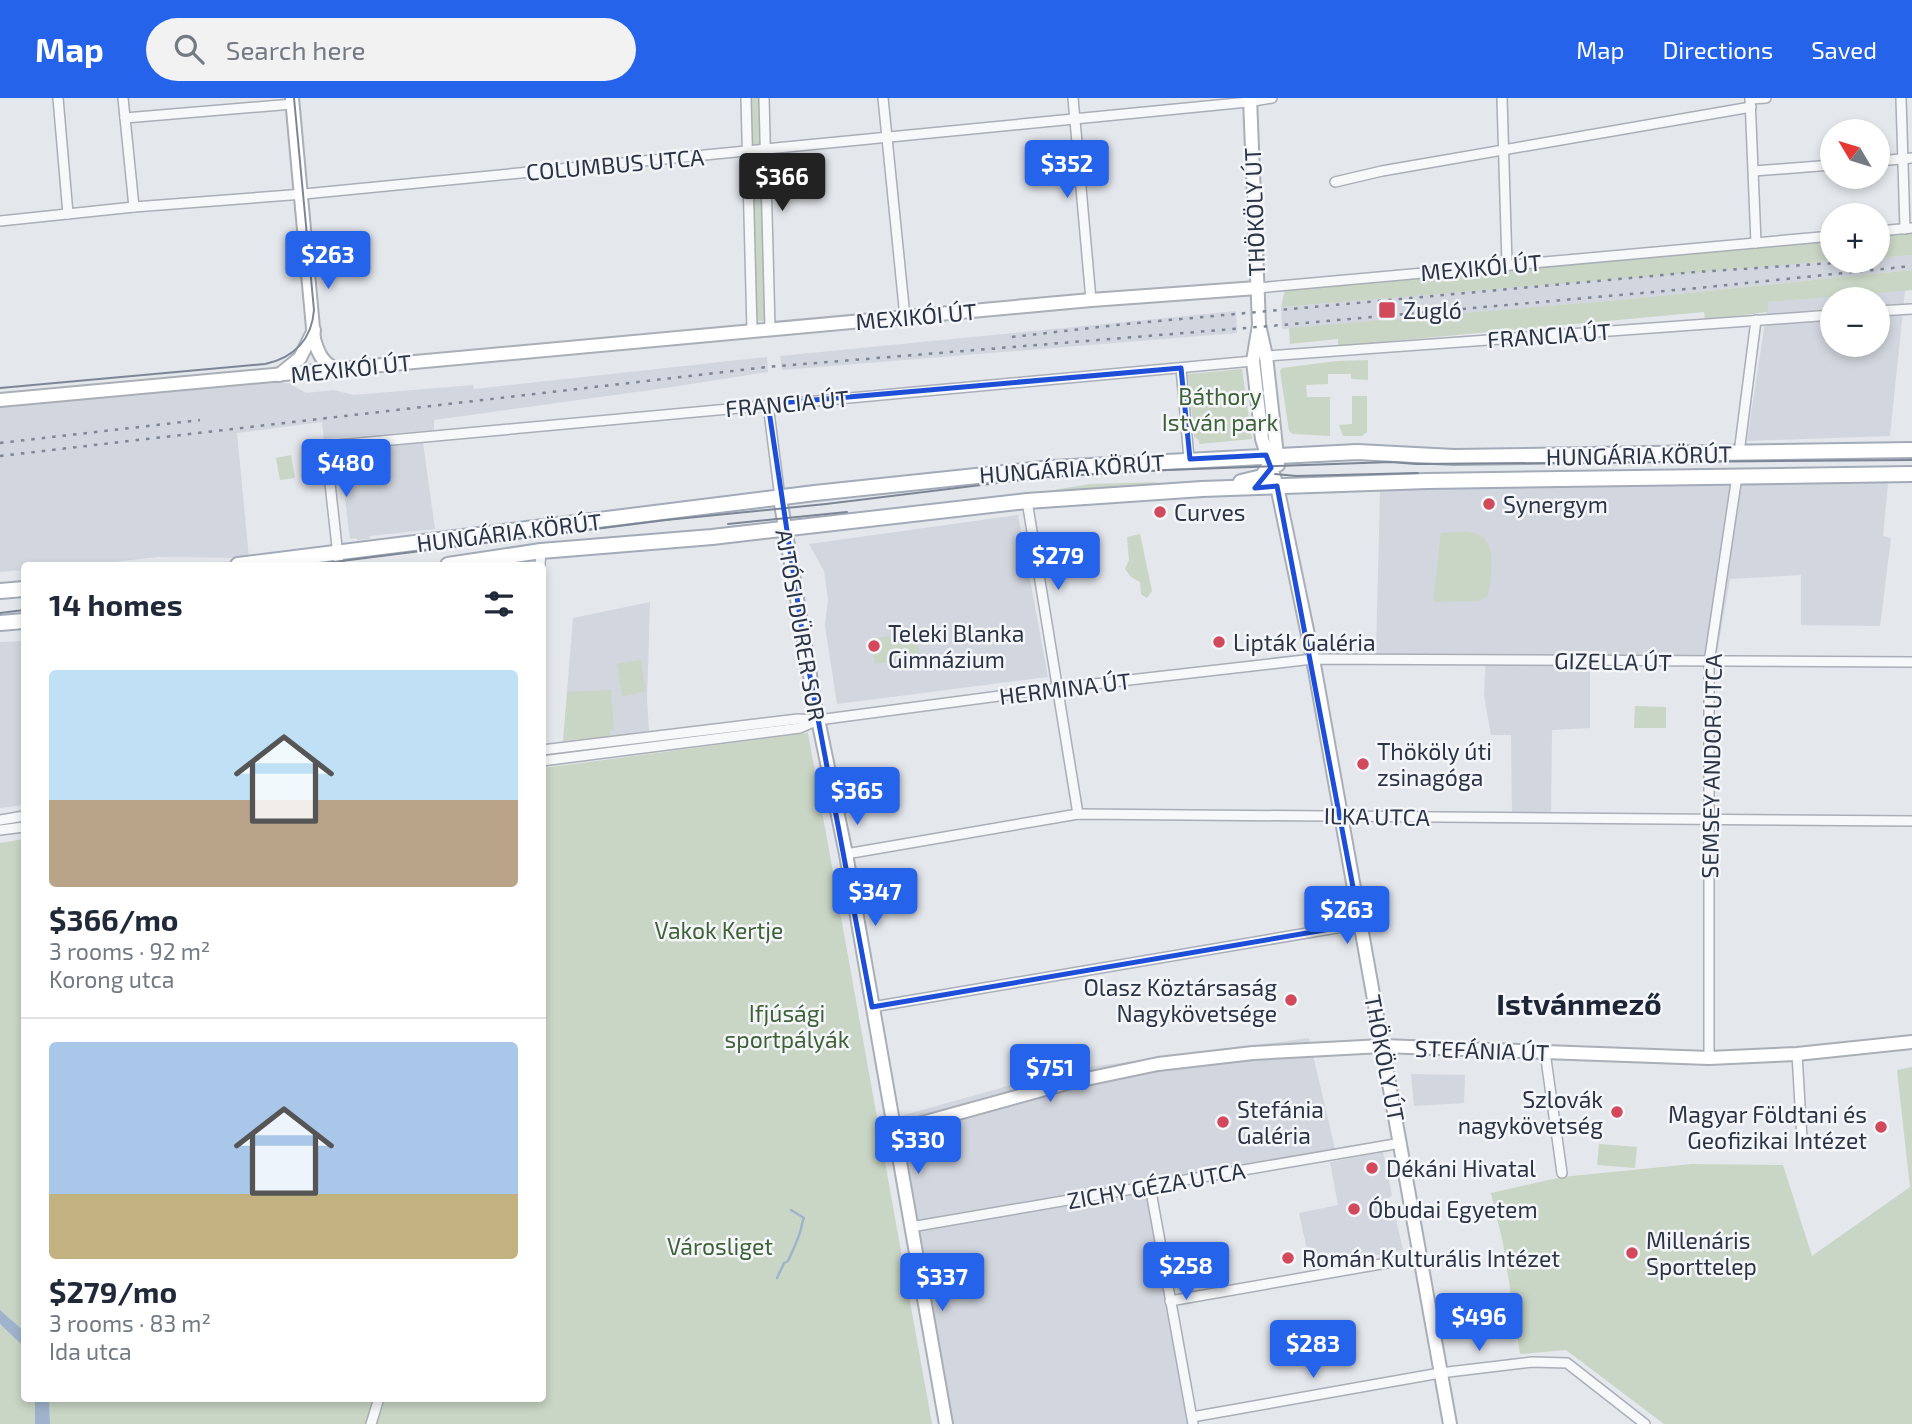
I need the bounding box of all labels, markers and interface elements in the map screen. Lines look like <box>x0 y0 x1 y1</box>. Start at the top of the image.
search box <box>146 18 636 81</box>
text: Map <box>35 29 104 69</box>
icon: search <box>170 30 208 68</box>
text: Search here <box>226 34 365 65</box>
text: Map <box>1576 35 1624 64</box>
text: Directions <box>1662 35 1773 64</box>
text: Saved <box>1811 35 1877 64</box>
north arrow <box>1820 119 1890 189</box>
map controls <box>1820 119 1890 357</box>
pin: $352 <box>1026 140 1108 200</box>
street label: COLUMBUS UTCA <box>525 142 706 186</box>
street label: THÖKÖLY ÚT <box>1238 147 1270 277</box>
text: $352 <box>1041 149 1093 177</box>
pin: $366 <box>741 153 823 213</box>
text: $366 <box>755 162 809 190</box>
button: + <box>1820 203 1890 273</box>
pin: $263 <box>287 232 369 291</box>
text: $263 <box>301 240 355 268</box>
street label: MEXIKÓI ÚT <box>1419 248 1543 286</box>
button: − <box>1820 287 1890 357</box>
place label: Zugló <box>1403 296 1462 324</box>
street label: MEXIKÓI ÚT <box>854 297 978 335</box>
marker: Zugló <box>1377 300 1397 320</box>
street label: FRANCIA ÚT <box>1486 317 1612 353</box>
street label: MEXIKÓI ÚT <box>289 348 413 388</box>
park label: Báthory István park <box>1162 382 1279 436</box>
street label: FRANCIA ÚT <box>724 384 850 422</box>
street label: HUNGÁRIA KÖRÚT <box>1546 439 1732 471</box>
pin: $480 <box>305 440 387 499</box>
text: $480 <box>318 448 374 476</box>
street label: HUNGÁRIA KÖRÚT <box>978 448 1166 488</box>
place label: Synergym <box>1503 490 1608 518</box>
marker: Synergym <box>1481 496 1497 512</box>
place label: Curves <box>1174 498 1246 526</box>
marker: Curves <box>1152 504 1168 520</box>
street label: HUNGÁRIA KÖRÚT <box>415 507 603 557</box>
street label: AJTÓSI DÜRER SOR <box>770 527 832 723</box>
pin: $279 <box>1017 532 1099 592</box>
text: $279 <box>1032 541 1084 569</box>
icon: filters <box>480 585 518 623</box>
text: 14 homes <box>49 586 183 622</box>
place label: Teleki Blanka Gimnázium <box>888 619 1024 673</box>
place label: Lipták Galéria <box>1233 628 1376 656</box>
marker: Lipták Galéria <box>1211 634 1227 650</box>
marker: Teleki Blanka Gimnázium <box>866 638 882 654</box>
street label: GIZELLA ÚT <box>1554 646 1672 676</box>
street label: SEMSEY ANDOR UTCA <box>1695 653 1727 879</box>
street label: HERMINA ÚT <box>998 666 1132 710</box>
icon: home <box>221 716 347 842</box>
place label: Thököly úti zsinagóga <box>1377 737 1492 791</box>
marker: Thököly úti zsinagóga <box>1355 756 1371 772</box>
pin: $365 <box>816 768 898 827</box>
text: $365 <box>831 776 883 804</box>
street label: ILKA UTCA <box>1324 801 1431 831</box>
pin: $347 <box>834 868 916 928</box>
text: $347 <box>848 877 902 905</box>
pin: $263 <box>1306 886 1388 946</box>
text: $263 <box>1320 895 1374 923</box>
text: $366/mo <box>49 901 179 937</box>
park label: Vakok Kertje <box>655 916 783 944</box>
text: 3 rooms · 92 m² <box>49 937 210 965</box>
text: Korong utca <box>49 965 174 993</box>
place label: Olasz Köztársaság Nagykövetsége <box>1084 973 1277 1027</box>
district label: Istvánmező <box>1496 985 1662 1021</box>
marker: Olasz Köztársaság Nagykövetsége <box>1283 992 1299 1008</box>
street label: THÖKÖLY ÚT <box>1359 992 1411 1124</box>
park label: Ifjúsági sportpályák <box>725 999 850 1053</box>
street label: STEFÁNIA ÚT <box>1414 1034 1550 1066</box>
pin: $751 <box>1009 1044 1091 1104</box>
text: $751 <box>1026 1053 1074 1081</box>
place label: Szlovák nagykövetség <box>1458 1085 1603 1139</box>
icon: home <box>221 1088 347 1214</box>
place label: Stefánia Galéria <box>1237 1095 1324 1149</box>
place label: Magyar Földtani és Geofizikai Intézet <box>1668 1100 1867 1154</box>
marker: Szlovák nagykövetség <box>1609 1104 1625 1120</box>
marker: Stefánia Galéria <box>1215 1114 1231 1130</box>
pin: $330 <box>877 1116 959 1176</box>
marker: Magyar Földtani és Geofizikai Intézet <box>1873 1119 1889 1135</box>
text: $330 <box>891 1125 945 1153</box>
place label: Dékáni Hivatal <box>1386 1154 1536 1182</box>
street label: ZICHY GÉZA UTCA <box>1065 1155 1248 1214</box>
marker: Dékáni Hivatal <box>1364 1160 1380 1176</box>
place label: Óbudai Egyetem <box>1368 1195 1538 1223</box>
marker: Óbudai Egyetem <box>1346 1201 1362 1217</box>
place label: Millenáris Sporttelep <box>1646 1226 1757 1280</box>
park label: Városliget <box>667 1232 773 1260</box>
pin: $258 <box>1145 1242 1227 1302</box>
place label: Román Kulturális Intézet <box>1302 1244 1560 1272</box>
marker: Millenáris Sporttelep <box>1624 1245 1640 1261</box>
marker: Román Kulturális Intézet <box>1280 1250 1296 1266</box>
text: $258 <box>1159 1251 1213 1279</box>
pin: $337 <box>901 1254 983 1313</box>
text: $337 <box>916 1262 968 1290</box>
text: $279/mo <box>49 1273 177 1309</box>
pin: $496 <box>1438 1294 1520 1353</box>
text: $496 <box>1451 1302 1507 1330</box>
text: 3 rooms · 83 m² <box>49 1309 211 1337</box>
pin: $283 <box>1272 1320 1354 1380</box>
text: $283 <box>1286 1329 1340 1357</box>
text: Ida utca <box>49 1337 132 1365</box>

